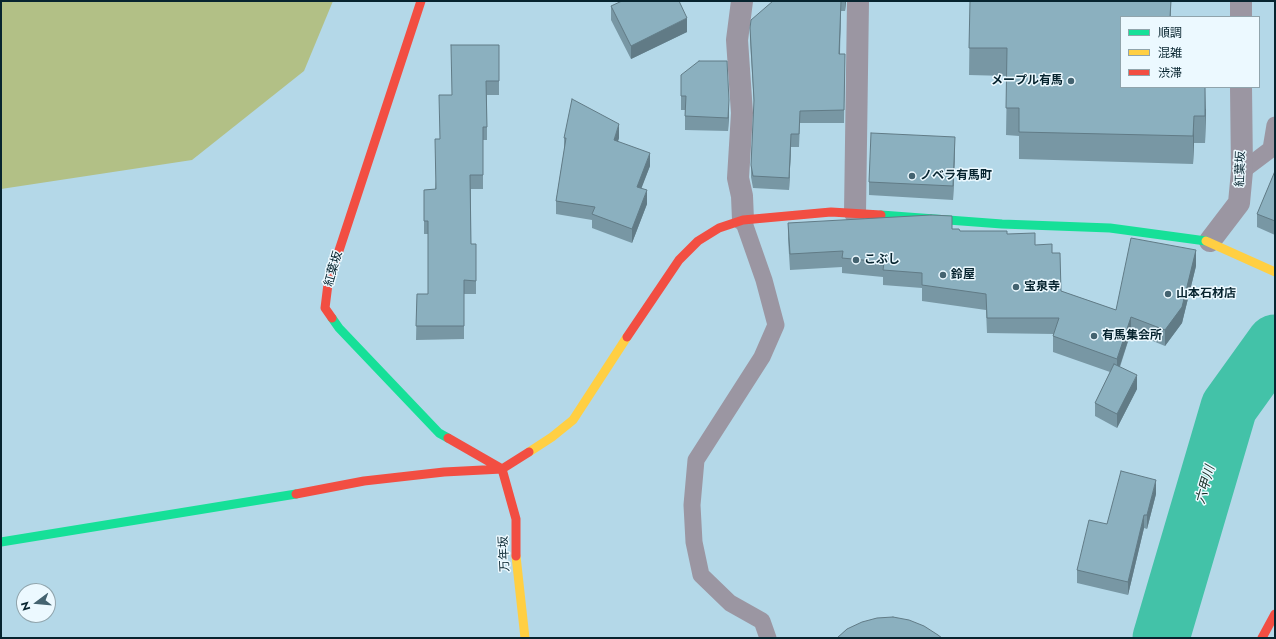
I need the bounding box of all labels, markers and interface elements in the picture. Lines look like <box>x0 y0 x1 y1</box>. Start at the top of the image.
legend <box>1120 16 1260 88</box>
text: 順調 <box>1158 24 1182 42</box>
text: 混雑 <box>1158 44 1182 62</box>
text: 渋滞 <box>1158 64 1182 82</box>
place label: メープル有馬 <box>991 74 1063 88</box>
marker: メープル有馬 <box>1066 76 1076 86</box>
street label: 紅葉坂 <box>1233 151 1249 187</box>
place label: ノベラ有馬町 <box>920 169 992 183</box>
marker: ノベラ有馬町 <box>907 171 917 181</box>
street label: 紅葉坂 <box>322 250 346 288</box>
place label: こぶし <box>864 253 900 267</box>
marker: こぶし <box>851 255 861 265</box>
place label: 鈴屋 <box>951 268 975 282</box>
marker: 鈴屋 <box>938 270 948 280</box>
place label: 宝泉寺 <box>1024 280 1060 294</box>
marker: 宝泉寺 <box>1011 282 1021 292</box>
place label: 山本石材店 <box>1176 287 1236 301</box>
marker: 山本石材店 <box>1163 289 1173 299</box>
place label: 有馬集会所 <box>1102 329 1162 343</box>
marker: 有馬集会所 <box>1089 331 1099 341</box>
water label: 六甲川 <box>1193 464 1219 506</box>
street label: 万年坂 <box>497 536 513 572</box>
north arrow <box>16 583 56 623</box>
text: N <box>17 600 34 612</box>

